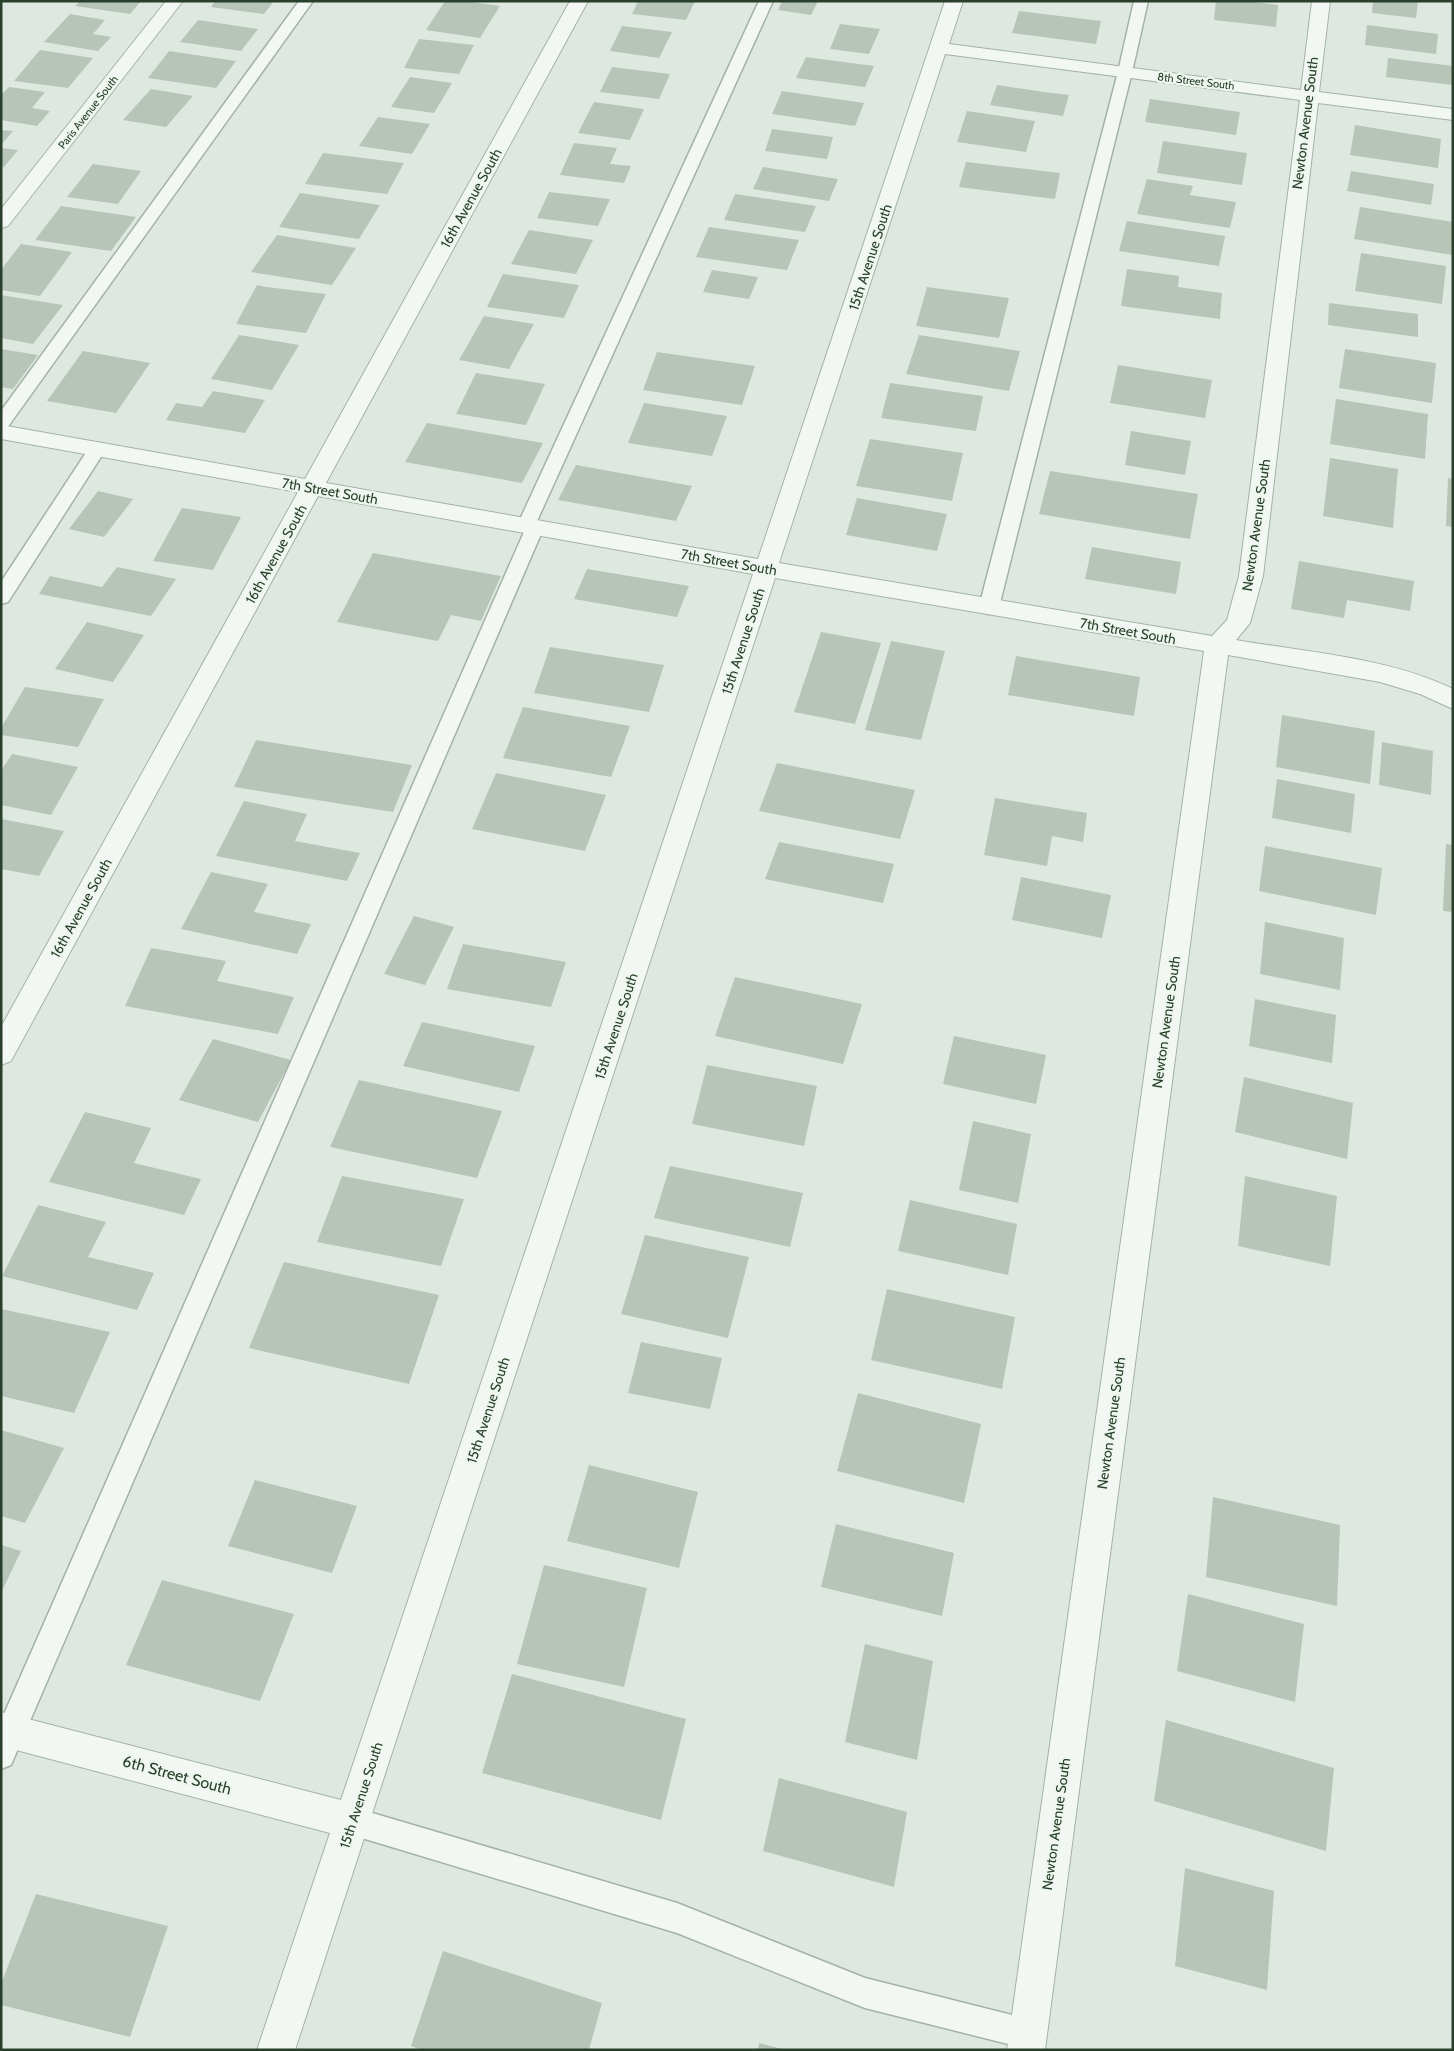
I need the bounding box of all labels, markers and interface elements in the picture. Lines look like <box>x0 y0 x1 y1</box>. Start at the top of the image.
street label: Newton Avenue South <box>1288 56 1322 190</box>
street label: 8th Street South <box>1157 69 1235 93</box>
street label: Paris Avenue South <box>55 72 121 152</box>
street label: 16th Avenue South <box>436 145 506 251</box>
street label: 15th Avenue South <box>844 202 896 312</box>
street label: Newton Avenue South <box>1238 458 1274 592</box>
street label: 7th Street South <box>281 474 379 508</box>
street label: 16th Avenue South <box>241 501 311 607</box>
street label: 7th Street South <box>680 545 778 579</box>
street label: 15th Avenue South <box>717 586 769 696</box>
street label: 7th Street South <box>1079 614 1177 648</box>
street label: 16th Avenue South <box>46 855 116 961</box>
street label: Newton Avenue South <box>1148 955 1184 1089</box>
street label: 15th Avenue South <box>590 971 642 1081</box>
street label: 15th Avenue South <box>462 1355 514 1465</box>
street label: Newton Avenue South <box>1093 1356 1129 1490</box>
street label: 15th Avenue South <box>335 1740 387 1850</box>
street label: 6th Street South <box>120 1751 234 1799</box>
street label: Newton Avenue South <box>1038 1757 1074 1891</box>

